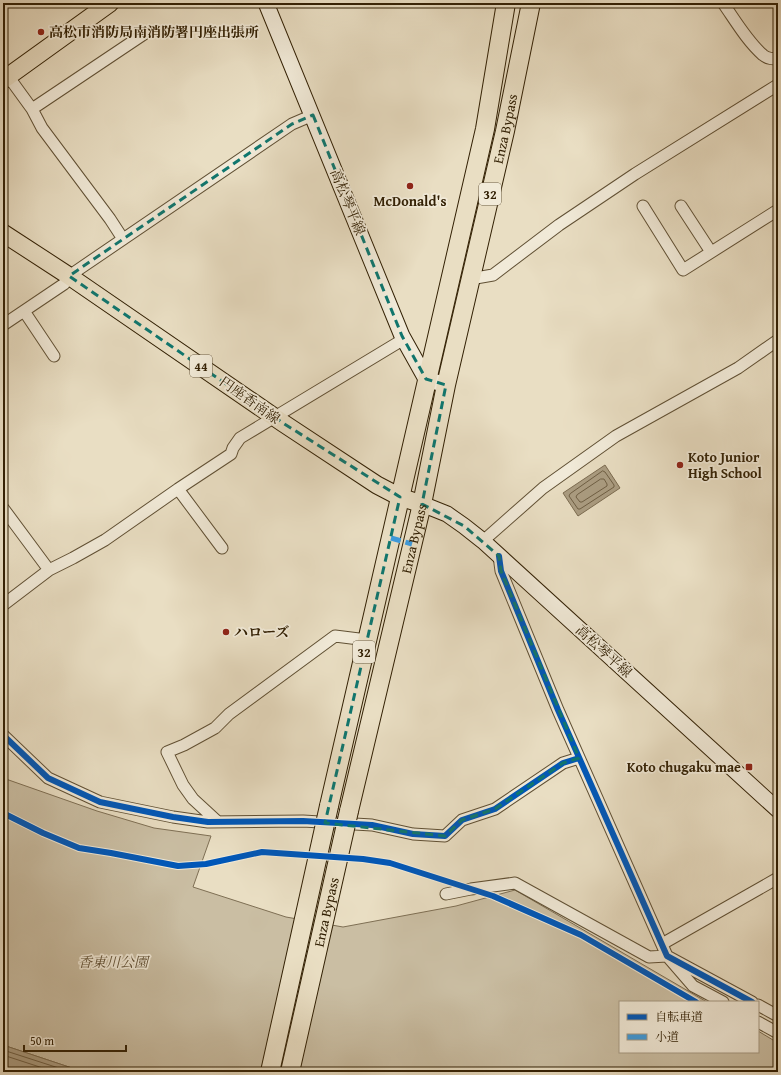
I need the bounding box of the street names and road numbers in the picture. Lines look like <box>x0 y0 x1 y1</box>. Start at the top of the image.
street label: Enza Bypass <box>488 92 522 166</box>
street label: 高松琴平線 <box>326 166 370 238</box>
road number: 32 <box>479 183 501 205</box>
road number: 44 <box>190 355 212 377</box>
street label: 円座香南線 <box>216 372 284 428</box>
street label: Enza Bypass <box>396 502 432 575</box>
street label: 高松琴平線 <box>571 620 637 682</box>
road number: 32 <box>353 641 375 663</box>
street label: Enza Bypass <box>309 875 344 949</box>

